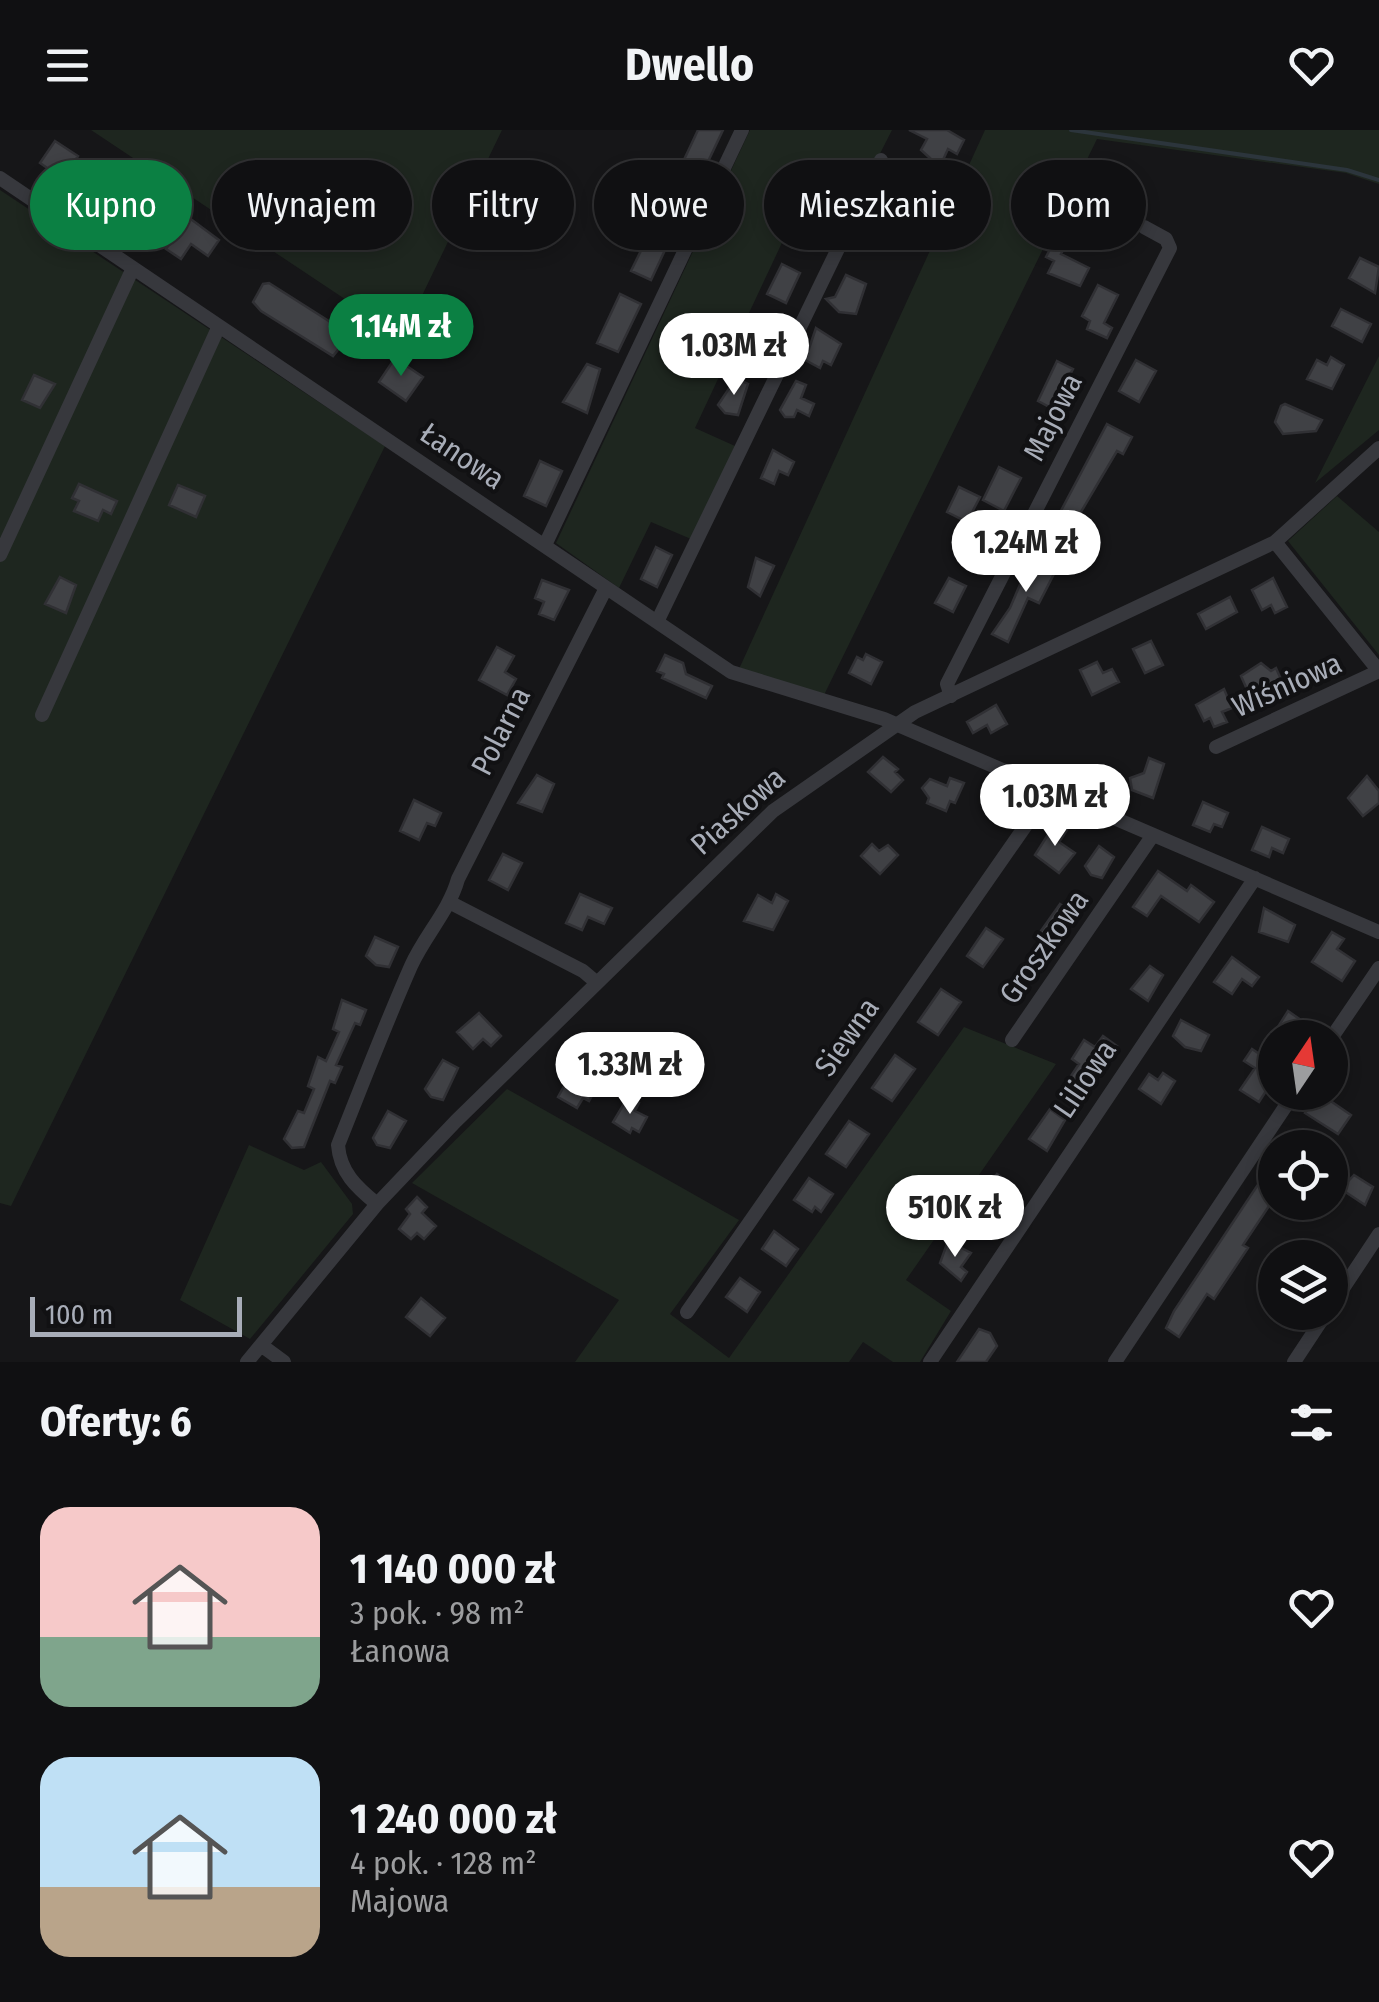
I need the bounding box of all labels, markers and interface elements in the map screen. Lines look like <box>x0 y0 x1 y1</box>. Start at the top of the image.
icon: menu <box>40 38 95 93</box>
text: Dwello <box>625 38 754 92</box>
icon: heart <box>1284 38 1339 93</box>
chip: Kupno <box>30 160 192 250</box>
chip: Wynajem <box>212 160 412 250</box>
chip: Filtry <box>432 160 574 250</box>
chip: Nowe <box>594 160 744 250</box>
chip: Mieszkanie <box>764 160 991 250</box>
chip: Dom <box>1011 160 1146 250</box>
pin: 1.14M zł <box>298 294 504 379</box>
text: 1.14M zł <box>351 307 451 345</box>
pin: 1.03M zł <box>631 313 837 398</box>
text: 1.03M zł <box>681 326 787 364</box>
street label: Majowa <box>1016 367 1090 467</box>
street label: Łanowa <box>413 415 511 497</box>
pin: 1.24M zł <box>923 510 1129 595</box>
text: 1.24M zł <box>974 523 1078 561</box>
street label: Wiśniowa <box>1227 645 1347 725</box>
street label: Polarna <box>464 681 538 781</box>
street label: Piaskowa <box>684 759 792 863</box>
pin: 1.03M zł <box>952 764 1158 849</box>
text: 1.03M zł <box>1002 777 1108 815</box>
street label: Groszkowa <box>992 883 1096 1011</box>
street label: Siewna <box>807 991 887 1083</box>
north arrow <box>1258 1020 1348 1110</box>
map controls <box>1258 1020 1348 1330</box>
pin: 1.33M zł <box>527 1032 733 1117</box>
street label: Liliowa <box>1046 1033 1124 1125</box>
text: 1.33M zł <box>578 1045 682 1083</box>
button: locate <box>1258 1130 1348 1220</box>
pin: 510K zł <box>863 1175 1047 1260</box>
text: 510K zł <box>908 1188 1002 1226</box>
button: layers <box>1258 1240 1348 1330</box>
scale bar <box>30 1292 242 1336</box>
text: 100 m <box>45 1298 113 1331</box>
icon: filters <box>1284 1395 1339 1450</box>
text: Oferty: 6 <box>40 1397 192 1447</box>
text: 1 140 000 zł <box>350 1544 556 1594</box>
icon: home <box>120 1547 240 1667</box>
icon: heart <box>1284 1580 1339 1635</box>
text: 3 pok. · 98 m² <box>350 1594 525 1632</box>
text: Łanowa <box>350 1632 450 1670</box>
text: 1 240 000 zł <box>350 1794 557 1844</box>
icon: home <box>120 1797 240 1917</box>
icon: heart <box>1284 1830 1339 1885</box>
text: 4 pok. · 128 m² <box>350 1844 537 1882</box>
text: Majowa <box>350 1882 449 1920</box>

